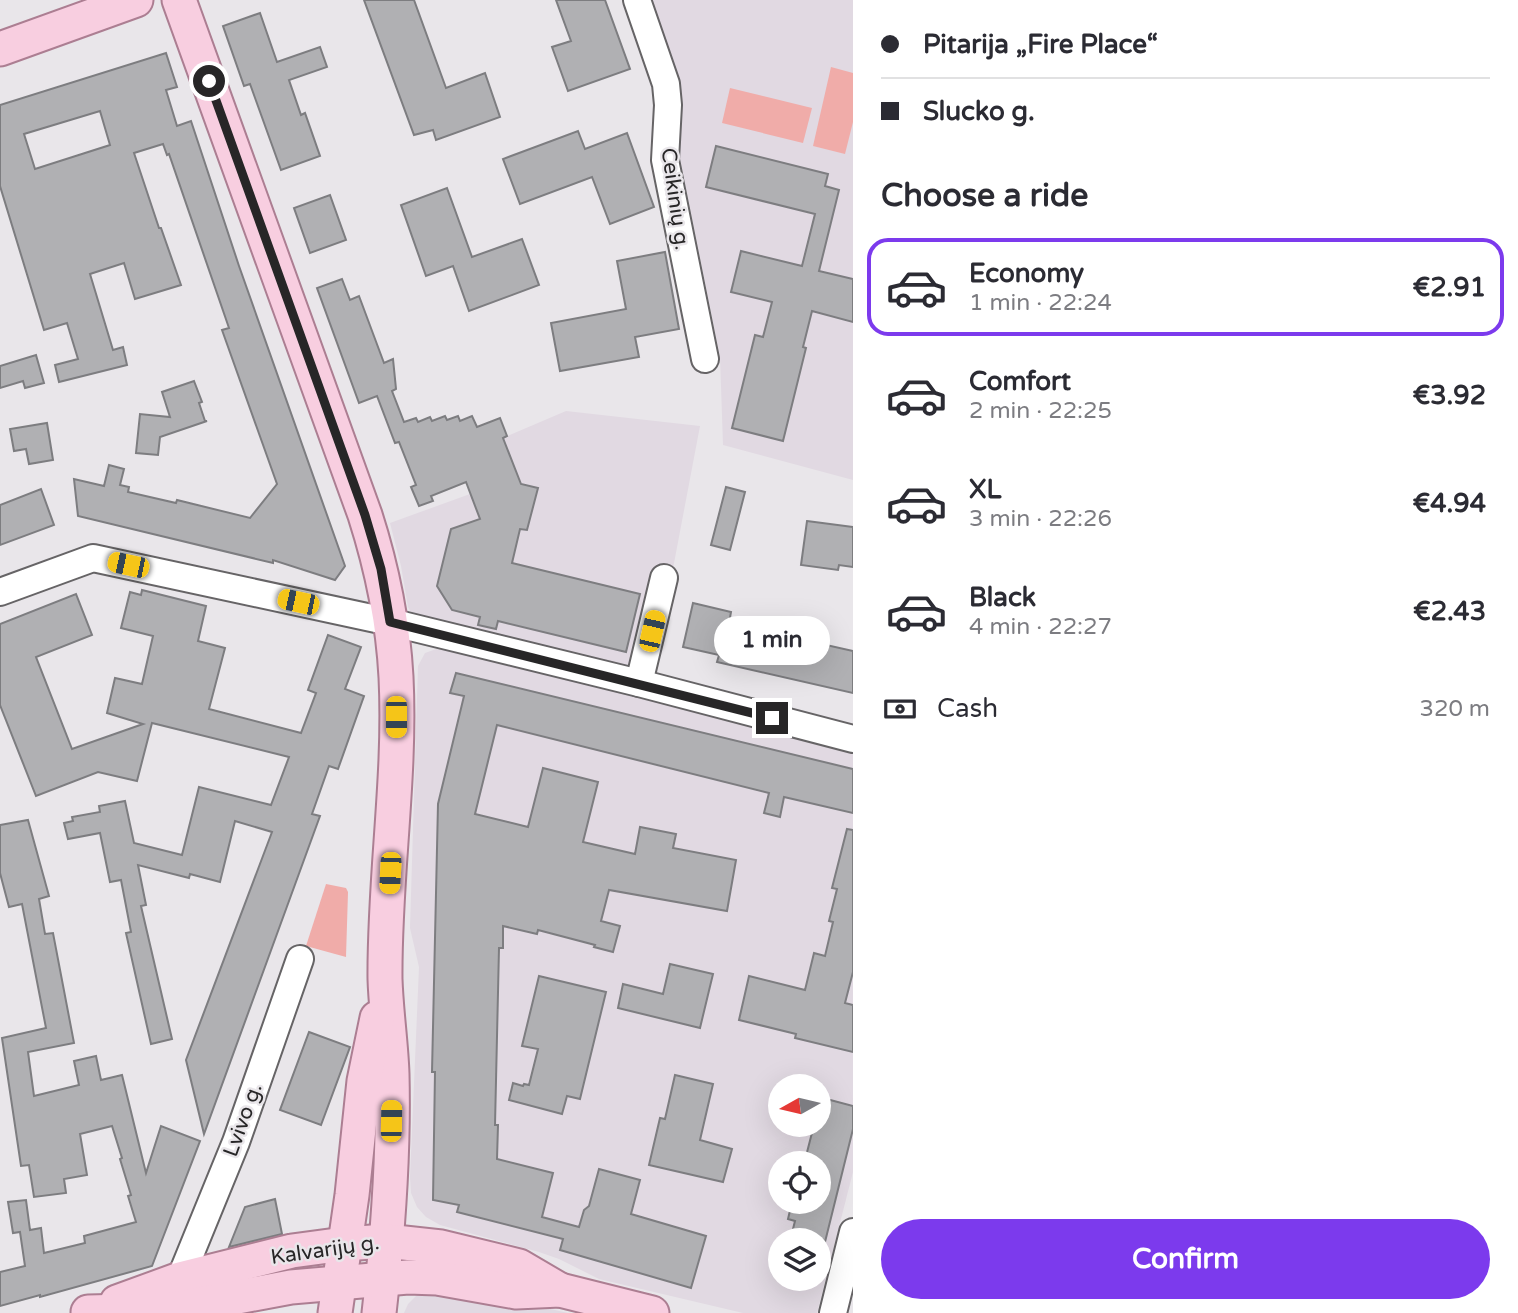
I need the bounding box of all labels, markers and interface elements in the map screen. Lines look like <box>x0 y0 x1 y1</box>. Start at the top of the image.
text: Pitarija „Fire Place“ <box>923 29 1158 60</box>
route start <box>193 65 225 97</box>
text: Slucko g. <box>923 96 1035 127</box>
street label: Ceikinių g. <box>655 146 695 252</box>
text: Choose a ride <box>881 177 1088 215</box>
icon: car <box>885 256 948 319</box>
text: Economy <box>969 258 1084 289</box>
text: €2.91 <box>1413 272 1486 303</box>
text: 1 min · 22:24 <box>969 289 1112 317</box>
icon: car <box>885 364 948 427</box>
text: Comfort <box>969 366 1071 397</box>
text: €3.92 <box>1413 380 1486 411</box>
text: 2 min · 22:25 <box>969 397 1112 425</box>
icon: car <box>885 472 948 535</box>
text: XL <box>969 474 1001 505</box>
text: €4.94 <box>1413 488 1486 519</box>
text: 3 min · 22:26 <box>969 505 1112 533</box>
car <box>106 550 151 580</box>
icon: car <box>885 580 948 643</box>
text: Black <box>969 582 1036 613</box>
car <box>276 587 321 617</box>
text: €2.43 <box>1413 596 1486 627</box>
car <box>638 608 667 654</box>
text: 4 min · 22:27 <box>969 613 1112 641</box>
callout: 1 min <box>714 616 830 666</box>
text: 1 min <box>741 626 803 654</box>
icon: cash <box>881 690 919 728</box>
text: Cash <box>937 693 998 724</box>
text: 320 m <box>1420 695 1490 723</box>
car <box>386 696 407 738</box>
route end <box>756 702 788 734</box>
car <box>379 851 402 895</box>
north arrow <box>768 1074 831 1138</box>
map controls <box>768 1074 831 1291</box>
street label: Lvivo g. <box>218 1080 268 1160</box>
car <box>381 1100 402 1142</box>
button: locate <box>768 1151 831 1214</box>
button: Confirm <box>881 1219 1490 1299</box>
button: layers <box>768 1228 831 1291</box>
street label: Kalvarijų g. <box>269 1230 381 1270</box>

